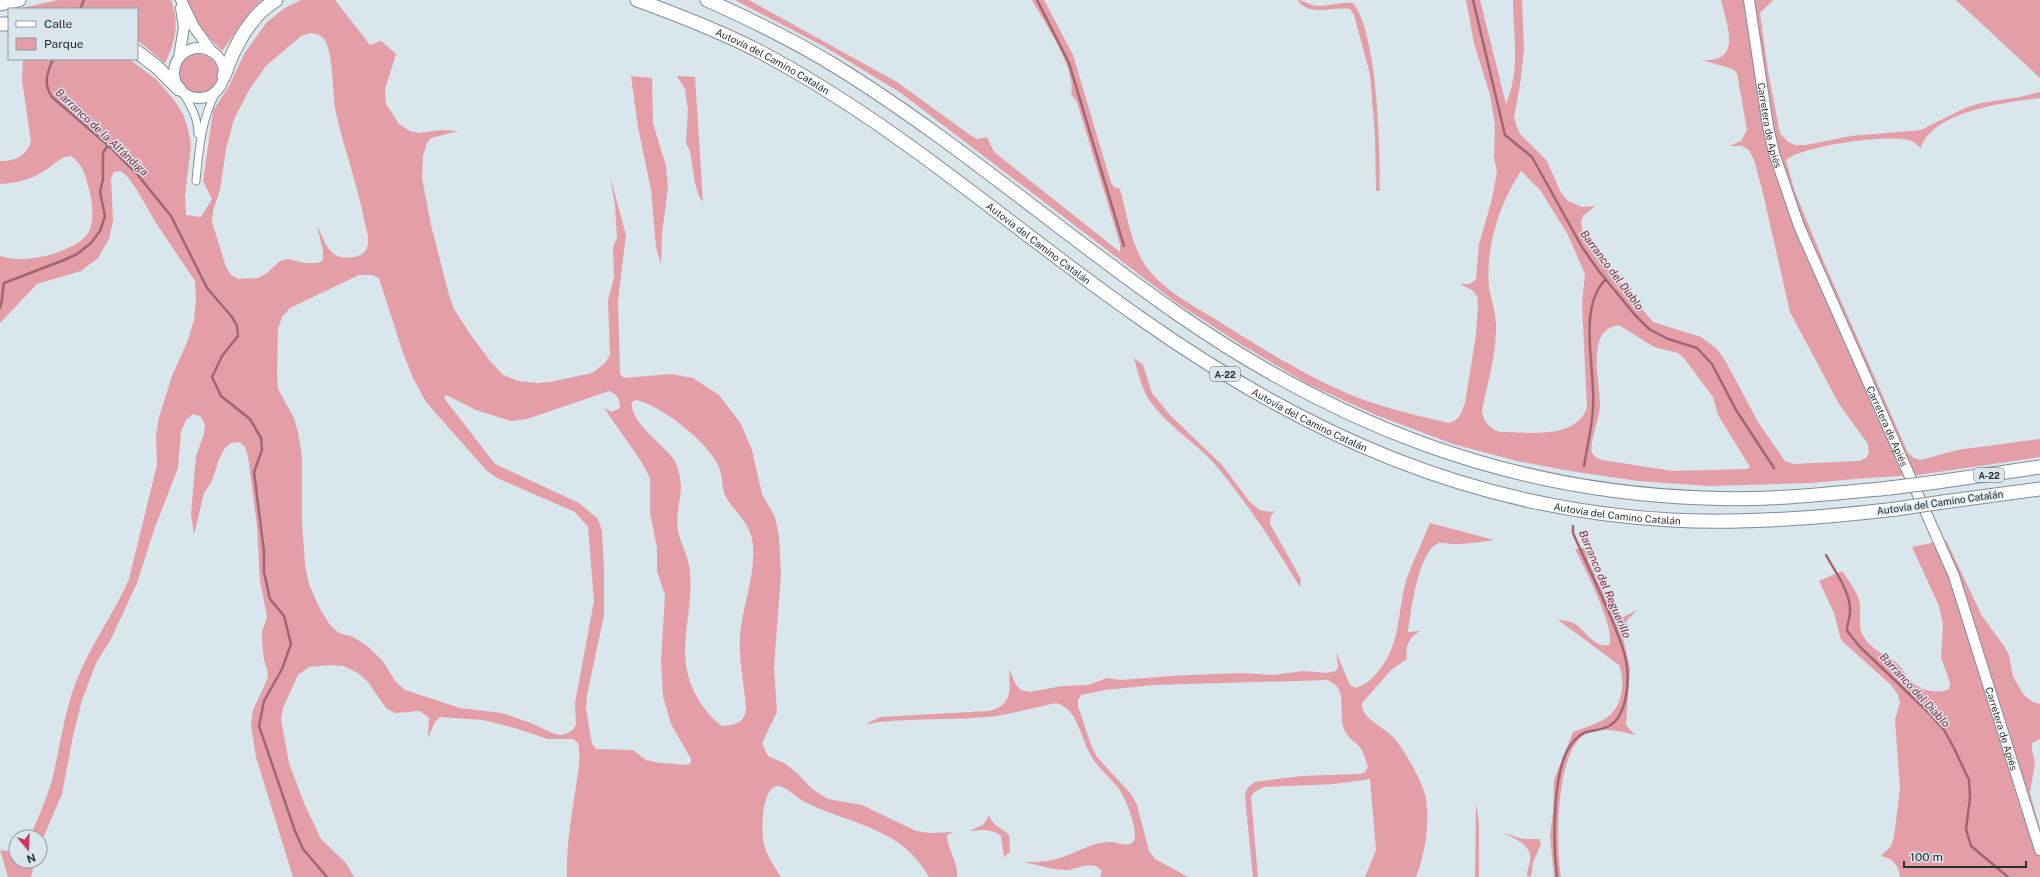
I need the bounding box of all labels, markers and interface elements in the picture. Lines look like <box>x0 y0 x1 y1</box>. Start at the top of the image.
legend <box>8 8 138 60</box>
text: Calle <box>44 17 73 31</box>
street label: Autovía del Camino Catalán <box>714 26 832 97</box>
text: Parque <box>44 37 84 51</box>
street label: Carretera de Apiés <box>1756 82 1785 169</box>
water label: Barranco de la Alfándiga <box>53 86 151 178</box>
street label: Autovía del Camino Catalán <box>984 200 1093 287</box>
water label: Barranco del Diablo <box>1578 228 1646 312</box>
road number: A-22 <box>1210 367 1240 381</box>
street label: Carretera de Apiés <box>1865 384 1911 468</box>
street label: Autovía del Camino Catalán <box>1250 385 1369 454</box>
road number: A-22 <box>1974 468 2004 482</box>
street label: Autovía del Camino Catalán <box>1876 487 2004 517</box>
street label: Autovía del Camino Catalán <box>1553 500 1681 526</box>
water label: Barranco del Reguerillo <box>1577 528 1633 640</box>
water label: Barranco del Diablo <box>1878 651 1952 729</box>
street label: Carretera de Apiés <box>1983 685 2021 772</box>
north arrow <box>8 829 48 869</box>
scale bar <box>1904 843 2026 869</box>
text: 100 m <box>1910 850 1943 864</box>
text: N <box>25 851 37 866</box>

